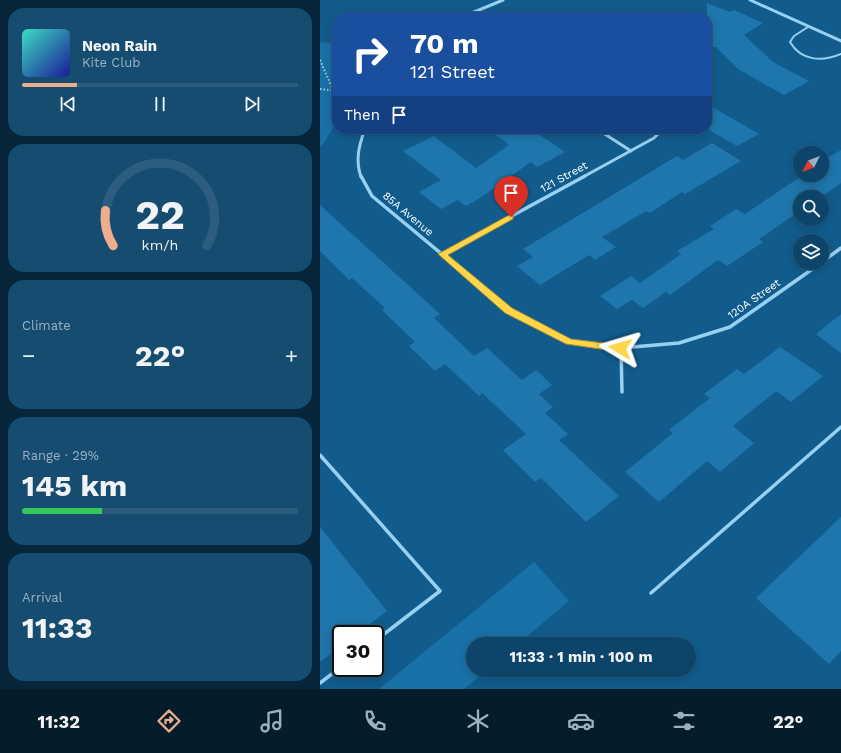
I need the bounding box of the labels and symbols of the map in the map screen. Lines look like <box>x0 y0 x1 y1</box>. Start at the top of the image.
north arrow <box>793 146 829 182</box>
street label: 121 Street <box>538 159 590 195</box>
pin <box>494 176 528 217</box>
street label: 85A Avenue <box>380 189 436 239</box>
street label: 120A Street <box>725 276 783 322</box>
position arrow <box>599 327 641 369</box>
speed limit sign: 30 <box>332 625 384 677</box>

